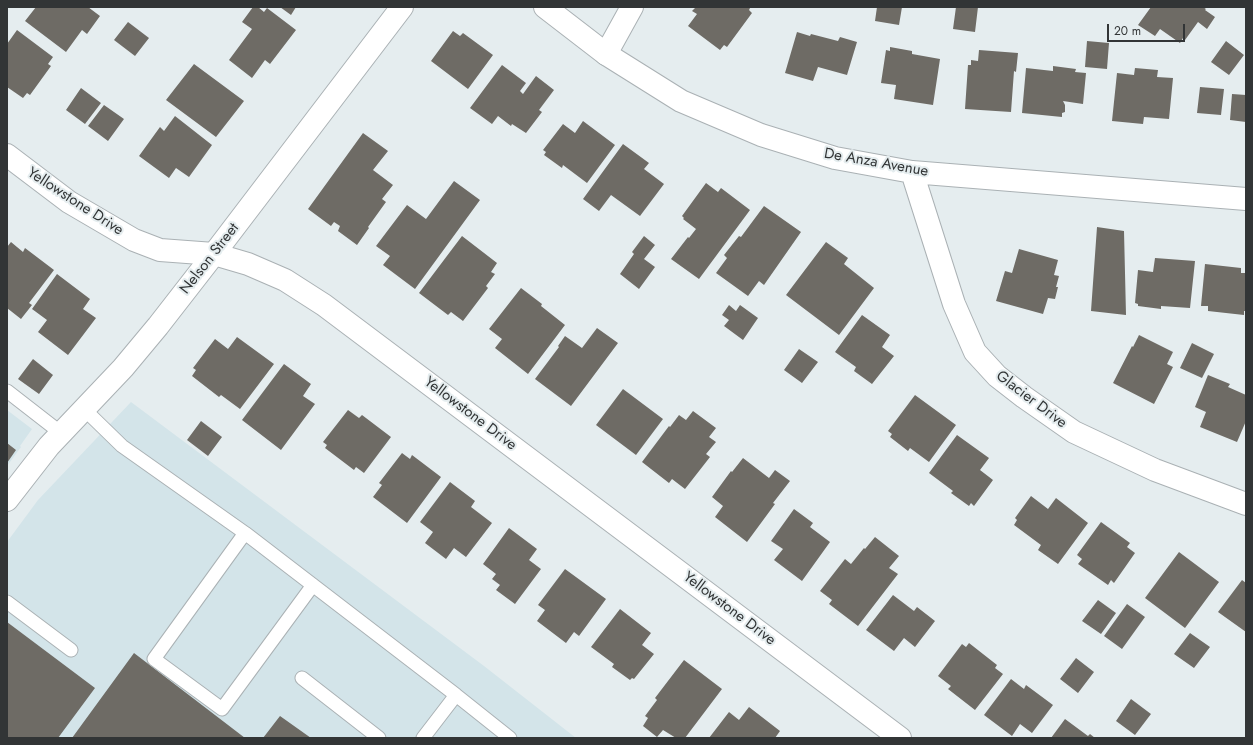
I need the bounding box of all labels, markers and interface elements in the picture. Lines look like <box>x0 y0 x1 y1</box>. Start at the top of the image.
scale bar <box>1109 16 1187 42</box>
text: 20 m <box>1114 22 1141 40</box>
street label: De Anza Avenue <box>822 145 930 181</box>
street label: Yellowstone Drive <box>24 164 126 240</box>
street label: Nelson Street <box>177 220 243 298</box>
street label: Glacier Drive <box>992 368 1070 432</box>
street label: Yellowstone Drive <box>420 373 520 455</box>
street label: Yellowstone Drive <box>679 568 779 650</box>

